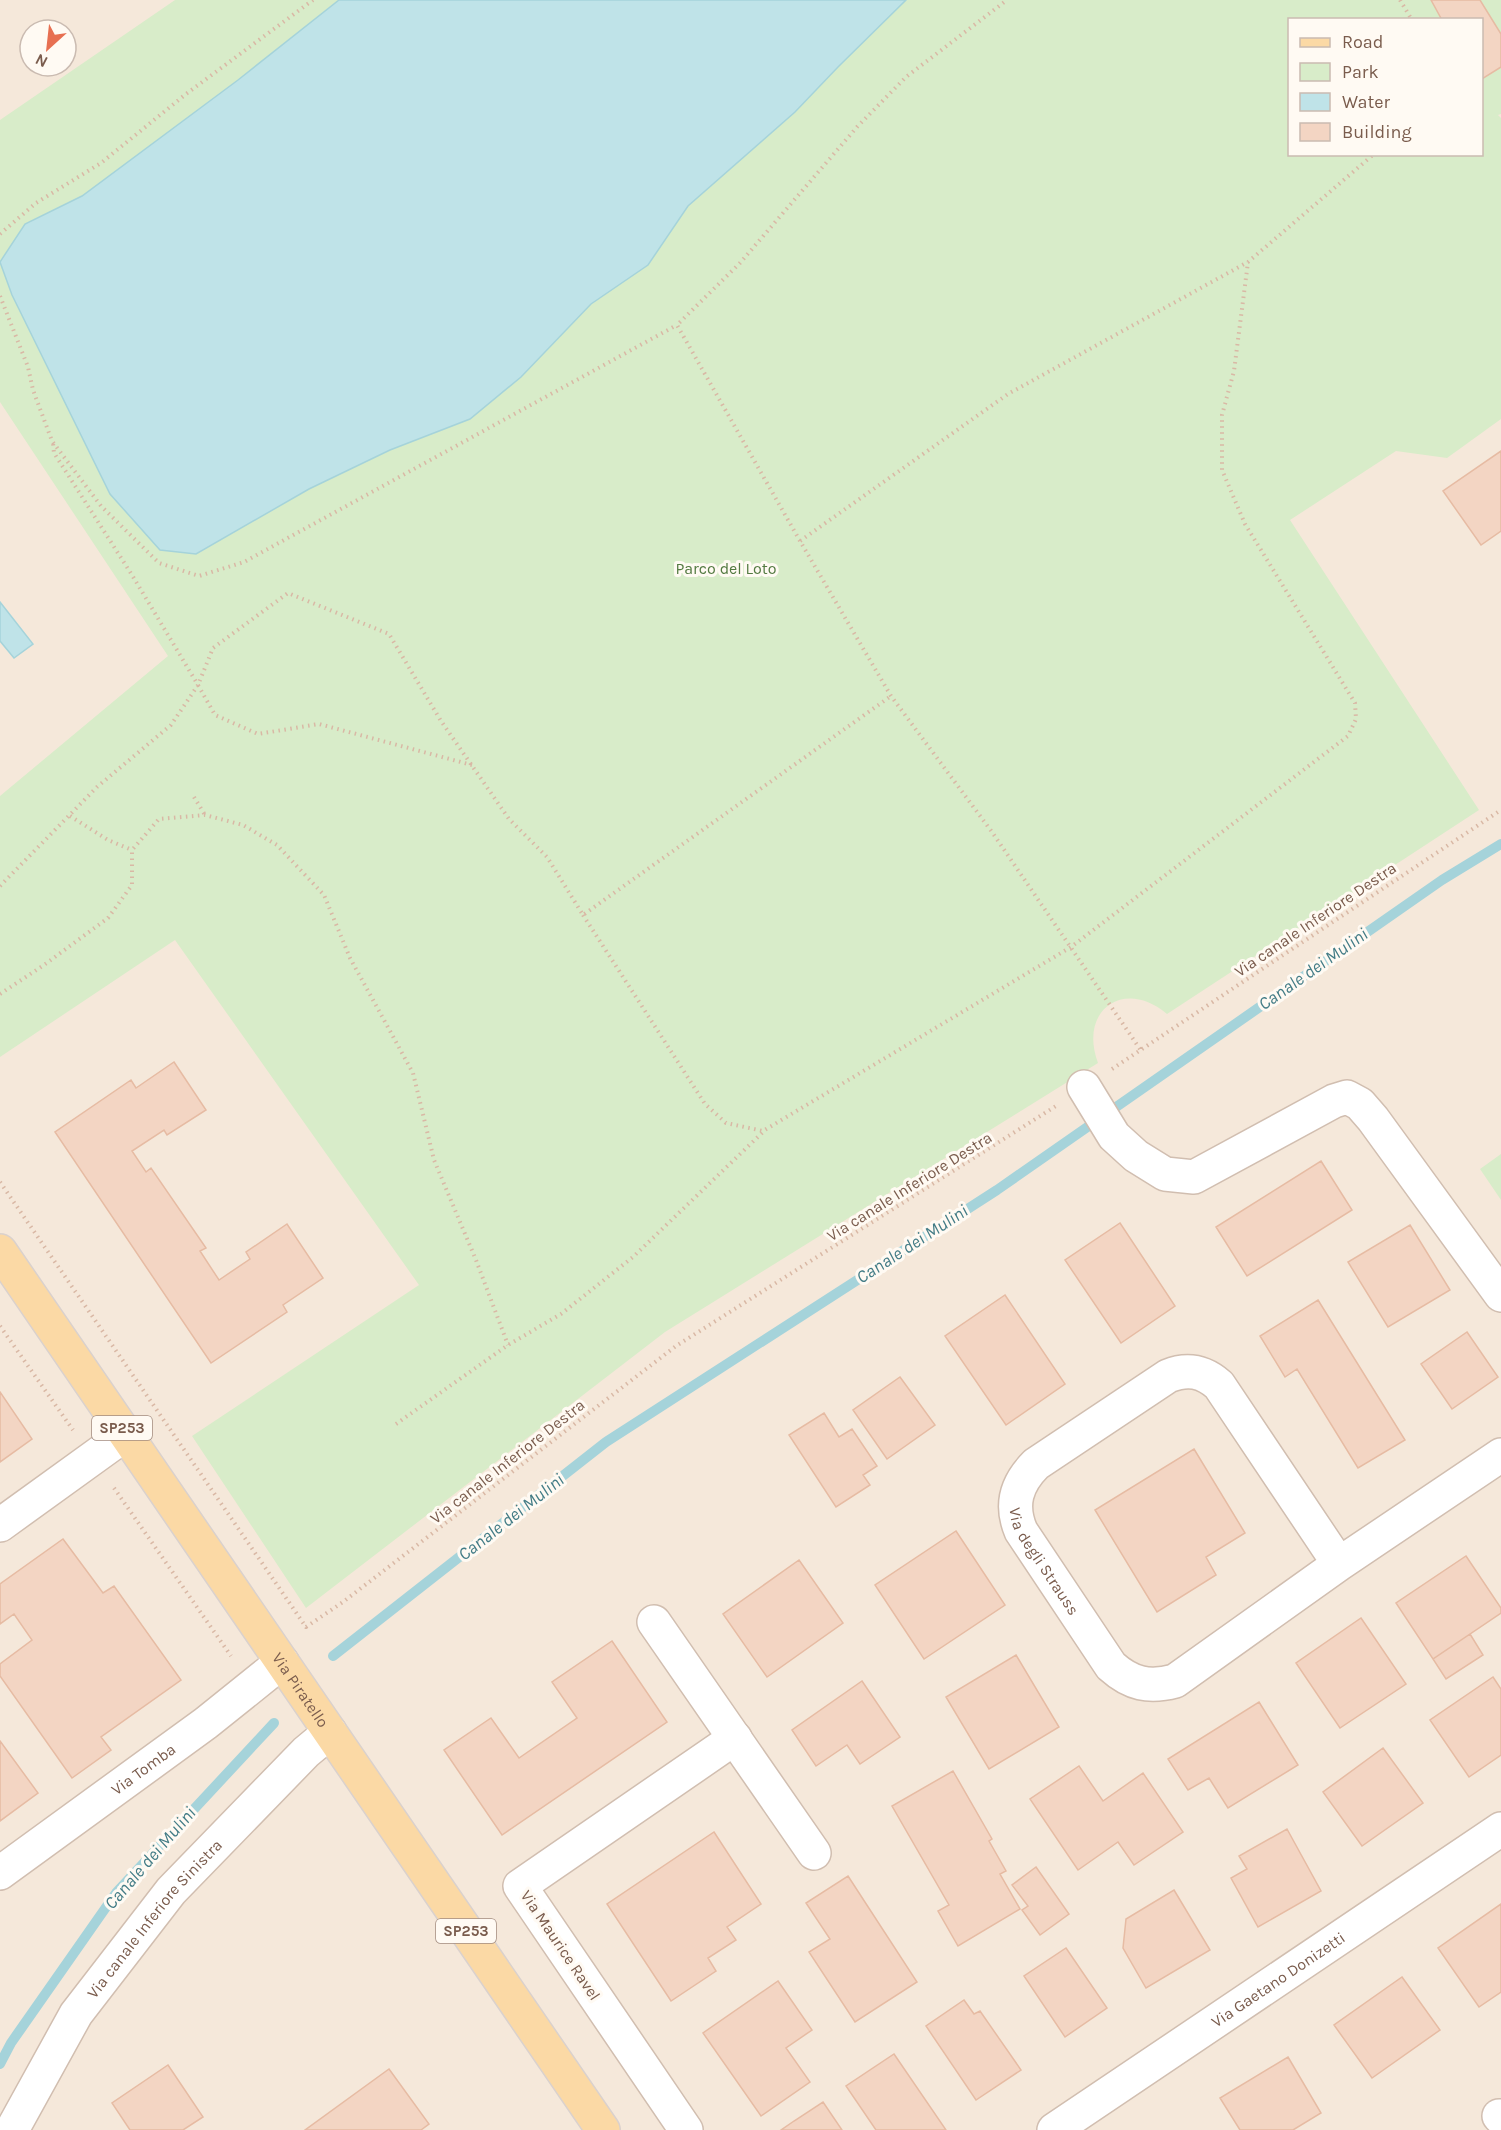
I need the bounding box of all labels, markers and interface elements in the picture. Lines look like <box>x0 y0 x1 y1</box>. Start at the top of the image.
north arrow <box>18 18 78 78</box>
legend <box>1288 18 1483 156</box>
text: Road <box>1342 31 1383 53</box>
text: N <box>32 50 51 72</box>
text: Park <box>1342 61 1379 83</box>
text: Water <box>1342 91 1390 113</box>
text: Building <box>1342 121 1412 143</box>
park label: Parco del Loto <box>675 559 777 578</box>
street label: Via canale Inferiore Destra <box>1231 858 1400 981</box>
water label: Canale dei Mulini <box>1254 923 1372 1015</box>
street label: Via canale Inferiore Destra <box>823 1128 995 1245</box>
water label: Canale dei Mulini <box>852 1200 972 1288</box>
street label: Via canale Inferiore Destra <box>426 1395 588 1528</box>
road number: SP253 <box>92 1416 152 1440</box>
water label: Canale dei Mulini <box>453 1469 569 1565</box>
street label: Via degli Strauss <box>1005 1506 1083 1619</box>
street label: Via Piratello <box>268 1649 333 1731</box>
street label: Via Tomba <box>107 1739 179 1799</box>
water label: Canale dei Mulini <box>99 1802 201 1914</box>
street label: Via canale Inferiore Sinistra <box>83 1835 226 2002</box>
street label: Via Maurice Ravel <box>517 1887 604 2004</box>
road number: SP253 <box>436 1919 496 1943</box>
street label: Via Gaetano Donizetti <box>1208 1928 1349 2031</box>

